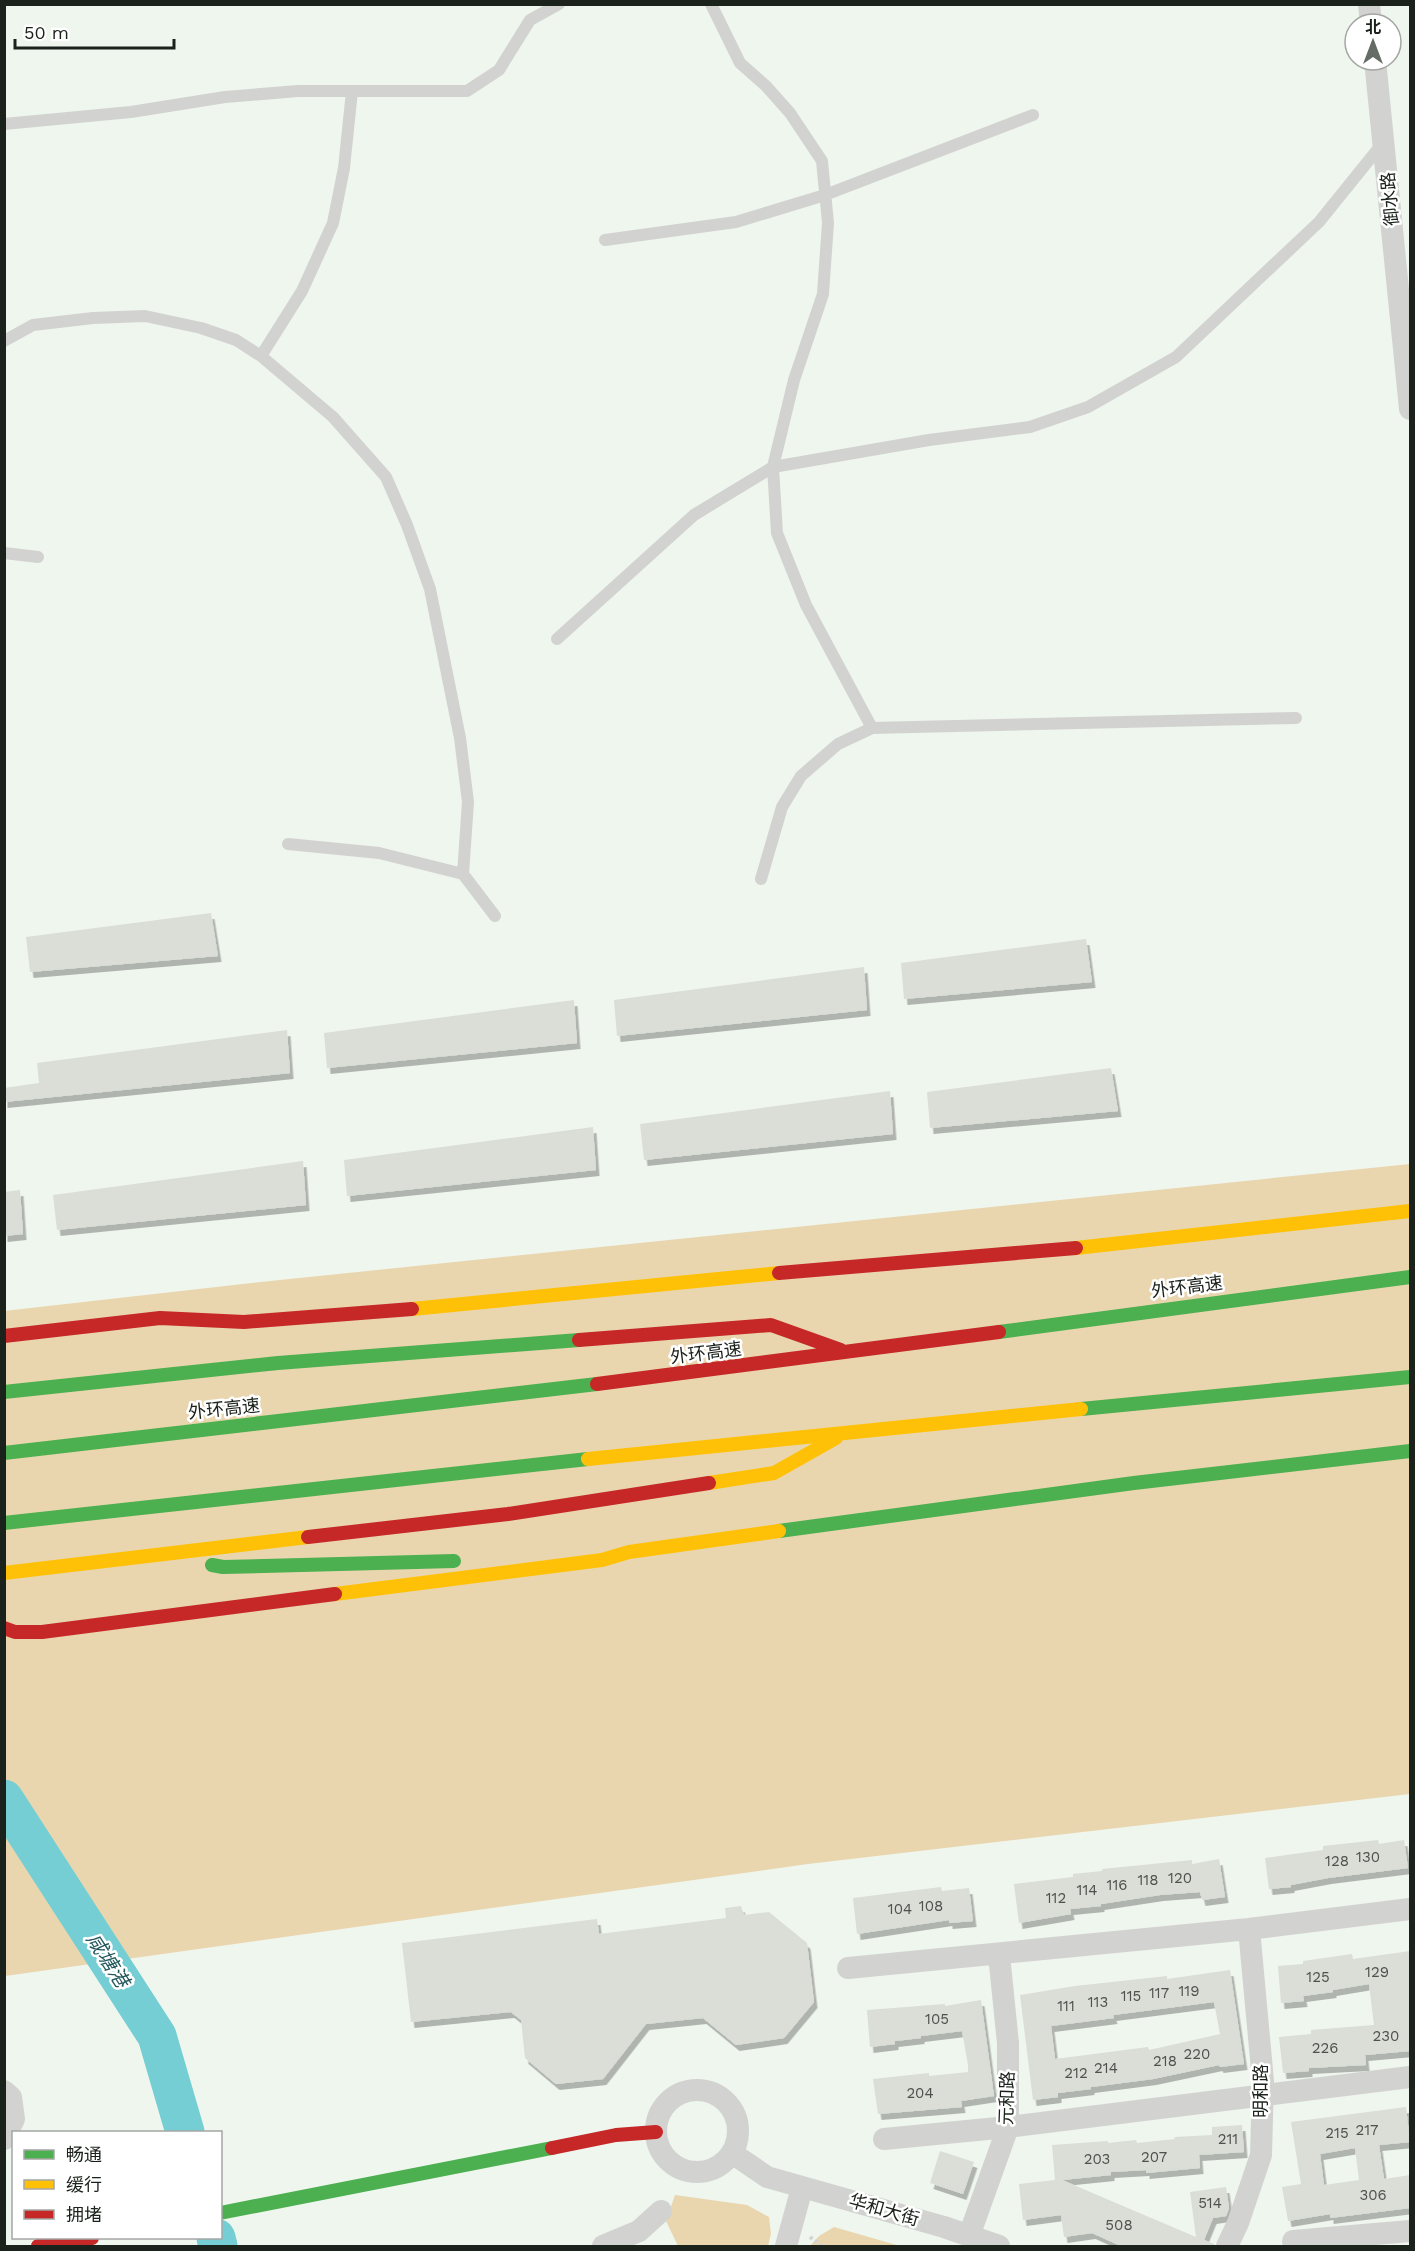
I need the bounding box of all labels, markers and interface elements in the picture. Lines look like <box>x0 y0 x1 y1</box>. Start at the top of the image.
scale bar <box>15 12 174 50</box>
north arrow <box>1343 12 1403 72</box>
text: 北 <box>1365 18 1381 37</box>
text: 50 m <box>24 22 69 43</box>
street label: 御水路 <box>1377 171 1402 227</box>
street label: 外环高速 <box>1150 1272 1224 1301</box>
street label: 外环高速 <box>669 1338 743 1367</box>
street label: 外环高速 <box>187 1394 261 1423</box>
house number: 130 <box>1356 1848 1380 1866</box>
house number: 128 <box>1325 1852 1349 1870</box>
house number: 120 <box>1168 1869 1192 1887</box>
house number: 118 <box>1138 1871 1158 1889</box>
house number: 116 <box>1107 1876 1127 1894</box>
house number: 114 <box>1077 1881 1097 1899</box>
house number: 112 <box>1046 1889 1066 1907</box>
house number: 108 <box>919 1897 943 1915</box>
house number: 104 <box>888 1900 912 1918</box>
water label: 咸塘港 <box>82 1928 136 1994</box>
house number: 129 <box>1365 1963 1389 1981</box>
house number: 125 <box>1306 1968 1330 1986</box>
house number: 119 <box>1179 1982 1199 2000</box>
house number: 117 <box>1149 1984 1169 2002</box>
house number: 115 <box>1121 1987 1141 2005</box>
house number: 113 <box>1088 1993 1108 2011</box>
house number: 111 <box>1057 1997 1075 2015</box>
house number: 105 <box>925 2010 949 2028</box>
house number: 230 <box>1373 2027 1399 2045</box>
house number: 226 <box>1312 2039 1338 2057</box>
house number: 220 <box>1184 2045 1210 2063</box>
house number: 218 <box>1153 2052 1177 2070</box>
house number: 214 <box>1094 2059 1118 2077</box>
house number: 212 <box>1064 2064 1088 2082</box>
street label: 明和路 <box>1250 2064 1271 2118</box>
street label: 元和路 <box>995 2071 1018 2125</box>
house number: 204 <box>906 2084 934 2102</box>
house number: 217 <box>1355 2121 1379 2139</box>
house number: 215 <box>1325 2124 1349 2142</box>
house number: 211 <box>1218 2130 1238 2148</box>
legend <box>12 2131 222 2239</box>
text: 畅通 <box>66 2144 102 2165</box>
house number: 207 <box>1141 2148 1167 2166</box>
house number: 203 <box>1084 2150 1110 2168</box>
text: 缓行 <box>66 2174 102 2195</box>
house number: 306 <box>1359 2186 1387 2204</box>
street label: 华和大街 <box>847 2190 922 2230</box>
house number: 514 <box>1198 2194 1222 2212</box>
text: 拥堵 <box>66 2204 102 2225</box>
house number: 508 <box>1105 2216 1133 2234</box>

